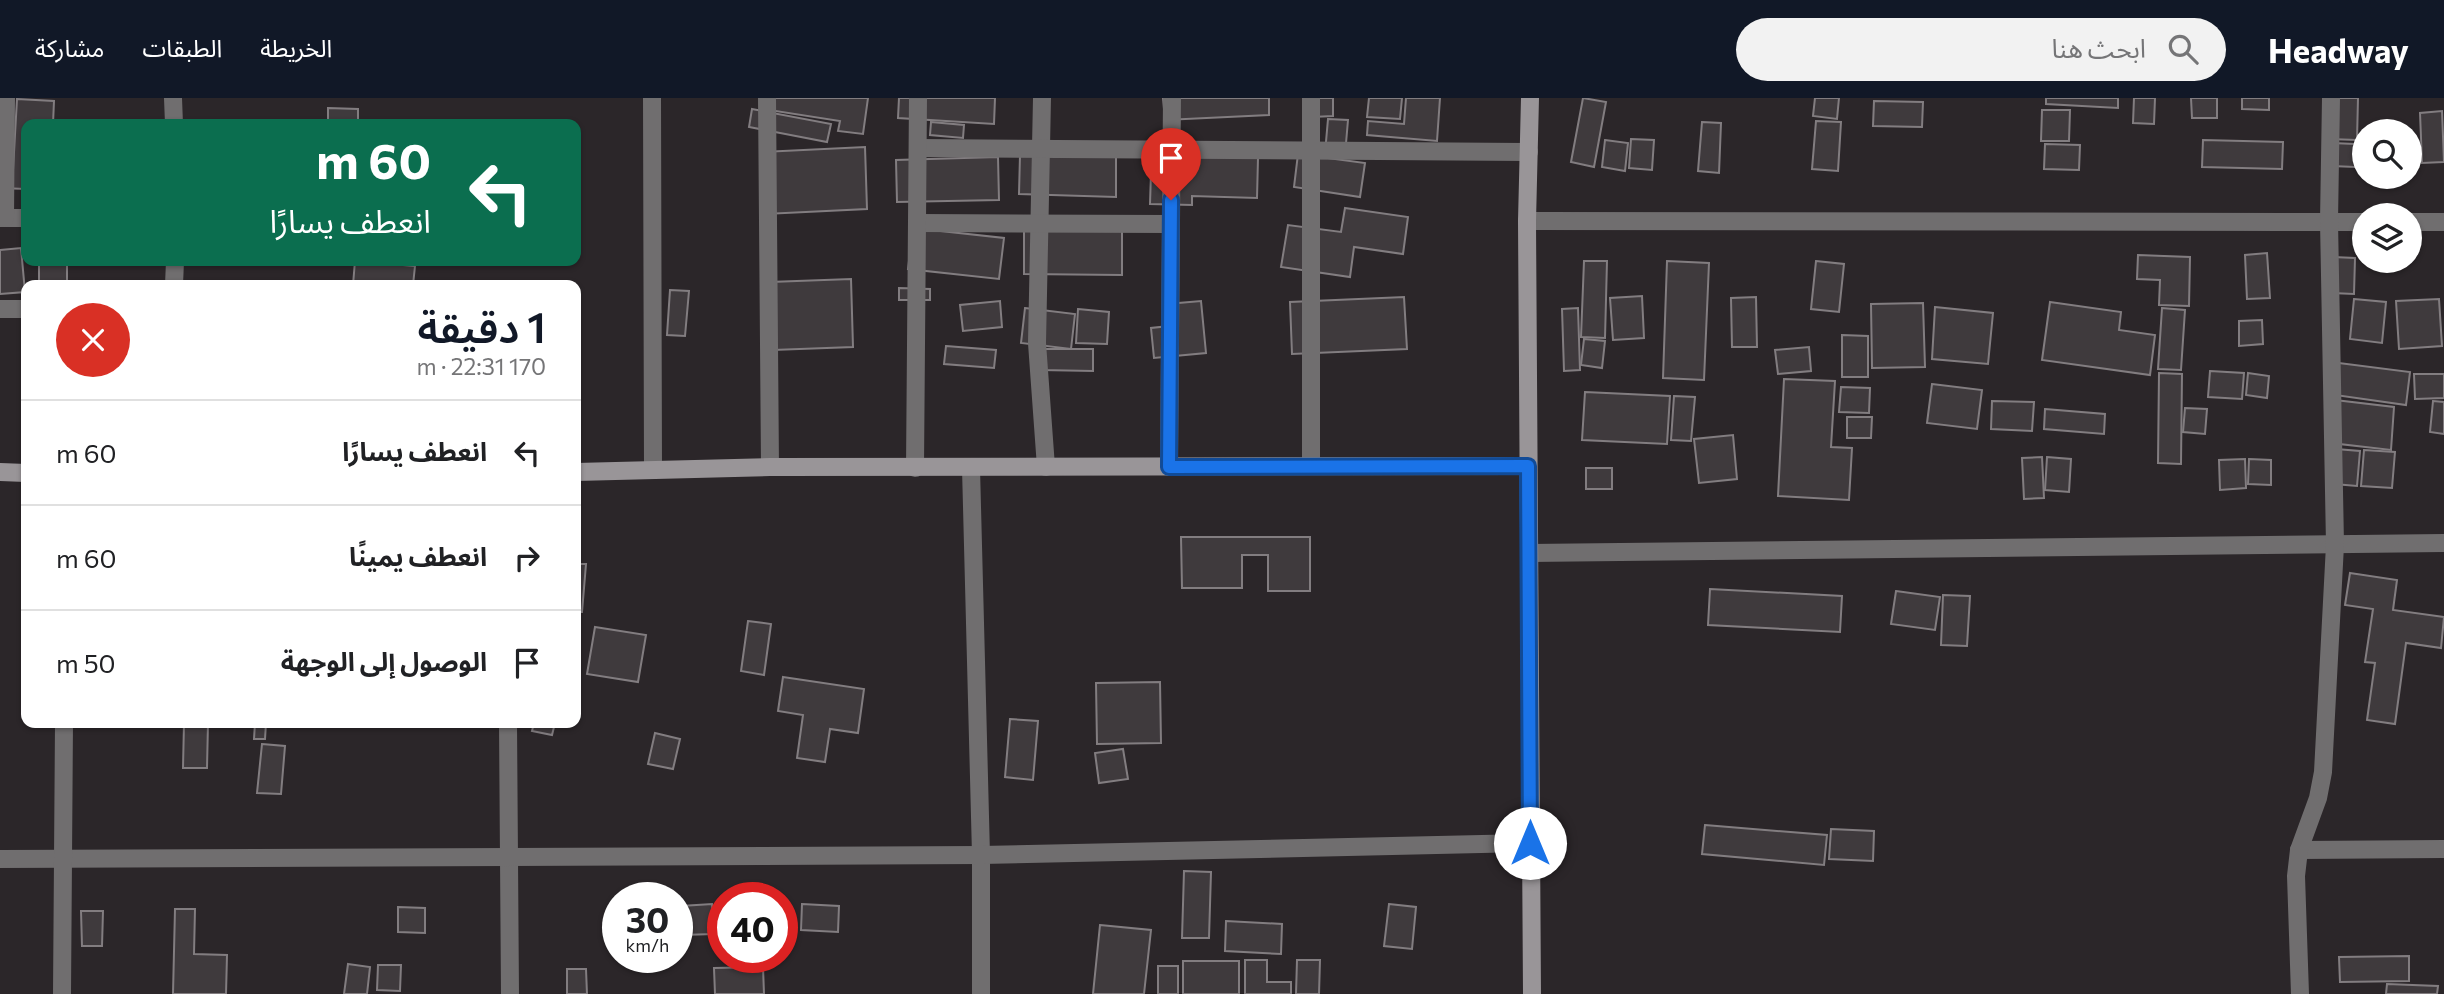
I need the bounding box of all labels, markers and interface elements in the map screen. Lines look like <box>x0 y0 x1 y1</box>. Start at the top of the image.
search box <box>1736 18 2226 81</box>
text: Headway <box>2268 29 2409 70</box>
icon: search <box>2164 30 2202 68</box>
text: ابحث هنا <box>2051 32 2146 63</box>
text: مشاركة <box>35 33 104 62</box>
text: الطبقات <box>142 33 222 62</box>
text: الخريطة <box>260 33 332 62</box>
map controls <box>2352 119 2422 273</box>
button: search <box>2352 119 2422 189</box>
pin <box>1141 128 1201 200</box>
text: 60 m <box>316 129 431 189</box>
icon: arrive <box>1152 139 1190 177</box>
icon: left <box>455 147 546 238</box>
text: انعطف يسارًا <box>269 200 431 240</box>
button: layers <box>2352 203 2422 273</box>
text: 1 دقيقة <box>417 300 546 352</box>
button: close <box>56 303 130 377</box>
text: 170 m · 22:31 <box>416 352 546 380</box>
icon: left <box>508 434 546 472</box>
text: انعطف يسارًا <box>342 435 487 466</box>
text: 60 m <box>56 437 116 468</box>
icon: right <box>508 539 546 577</box>
text: انعطف يمينًا <box>349 540 487 571</box>
text: 60 m <box>56 542 116 573</box>
icon: arrive <box>508 644 546 682</box>
text: الوصول إلى الوجهة <box>281 645 487 676</box>
text: 50 m <box>56 647 116 678</box>
position arrow <box>1493 806 1567 880</box>
speed limit sign: 40 <box>707 882 798 973</box>
text: 30 <box>626 897 669 940</box>
text: km/h <box>626 934 669 956</box>

